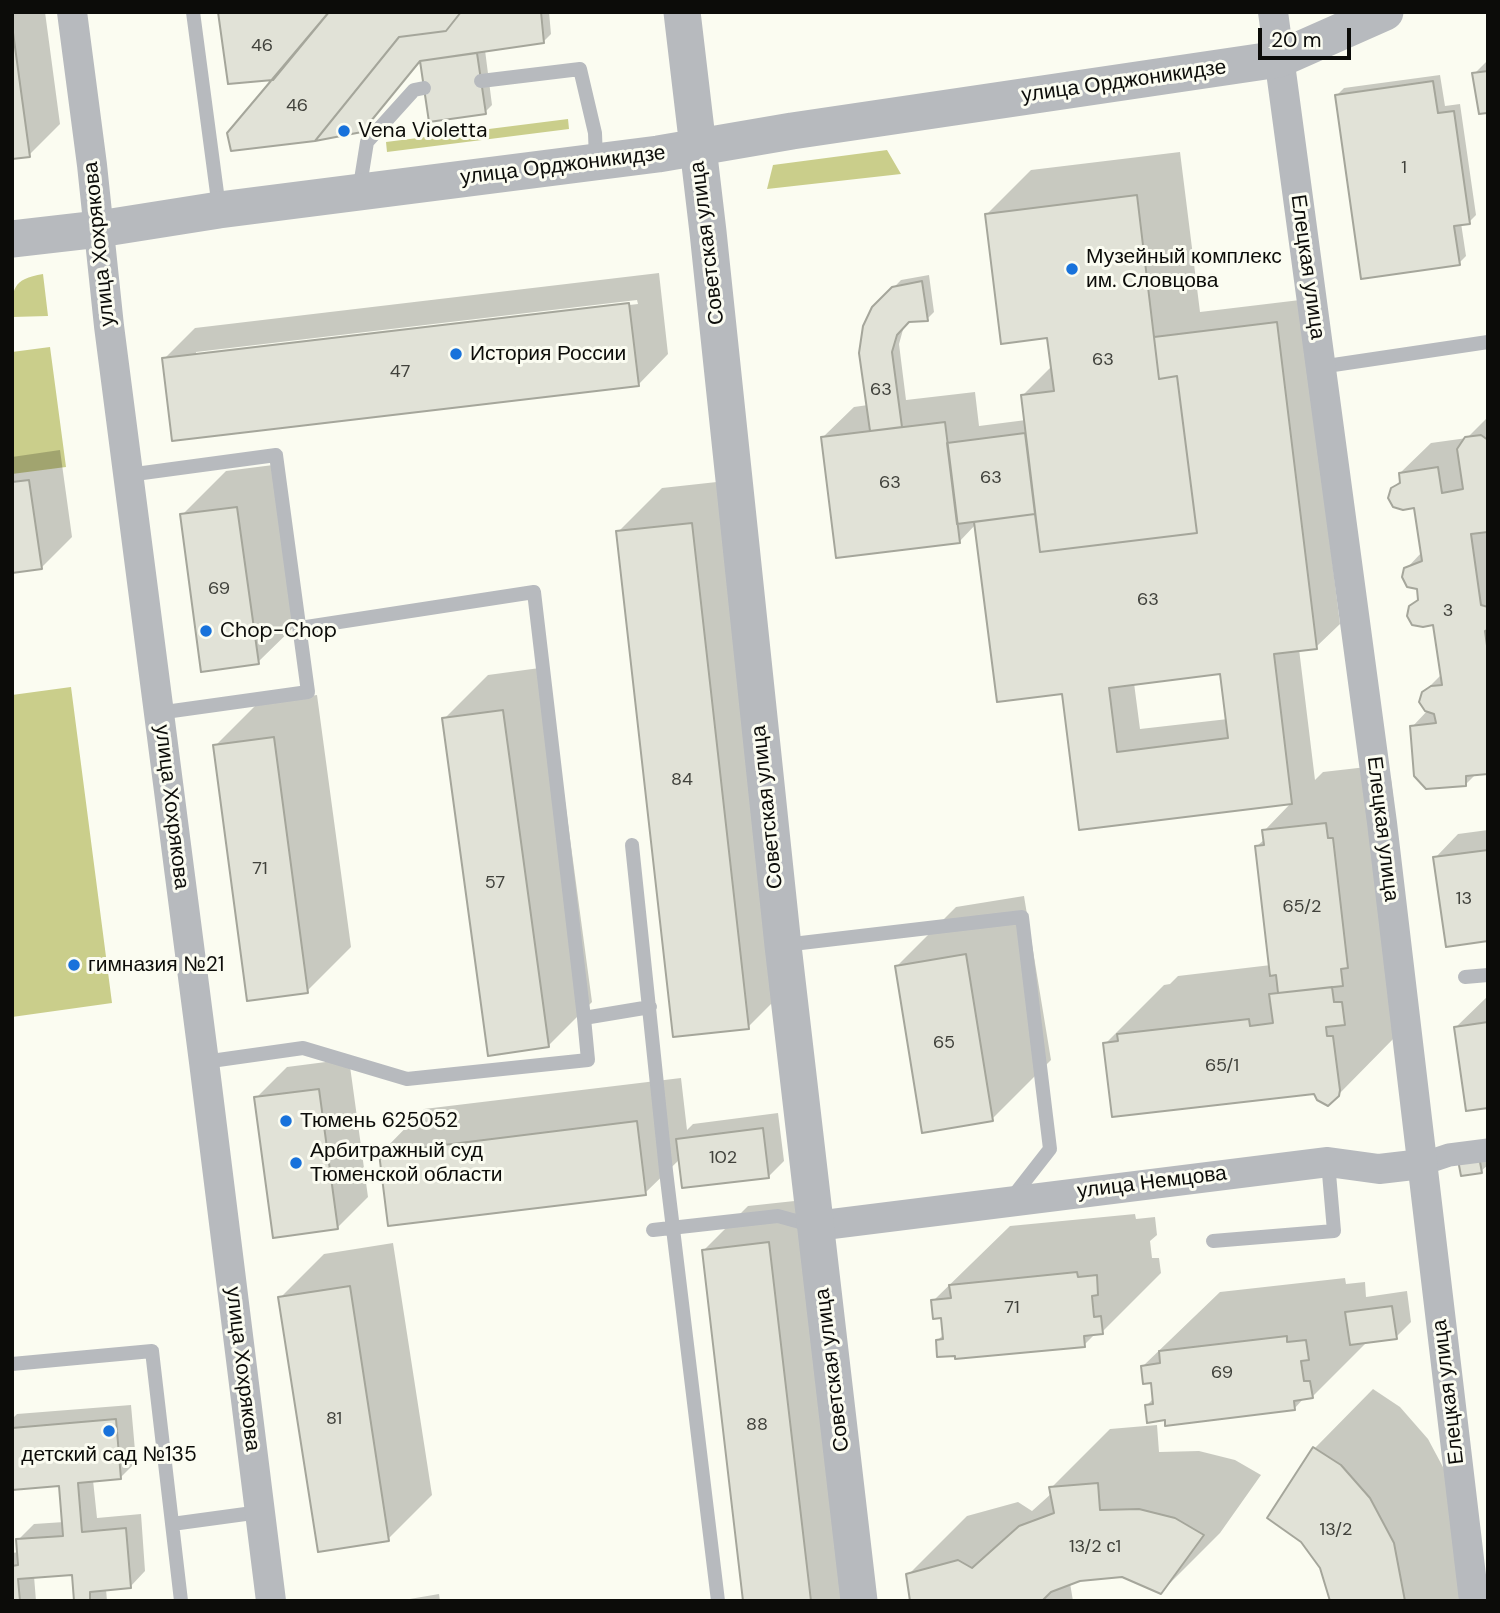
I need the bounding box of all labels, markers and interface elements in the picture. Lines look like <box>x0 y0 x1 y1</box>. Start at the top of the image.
scale bar <box>1262 14 1355 58</box>
text: 20 m <box>1271 26 1322 54</box>
house number: 46 <box>251 35 273 57</box>
street label: улица Орджоникидзе <box>1020 55 1228 109</box>
house number: 46 <box>286 95 308 117</box>
place label: Vena Violetta <box>358 118 487 144</box>
marker: Vena Violetta <box>336 123 352 139</box>
street label: улица Орджоникидзе <box>459 141 667 191</box>
house number: 1 <box>1401 157 1407 179</box>
street label: улица Хохрякова <box>79 160 121 328</box>
street label: Советская улица <box>685 160 731 326</box>
street label: Елецкая улица <box>1284 193 1330 341</box>
place label: Музейный комплекс им. Словцова <box>1086 244 1282 294</box>
marker: Музейный комплекс им. Словцова <box>1064 261 1080 277</box>
place label: История России <box>470 341 626 367</box>
marker: История России <box>448 346 464 362</box>
house number: 63 <box>1092 349 1114 371</box>
house number: 47 <box>390 361 410 383</box>
house number: 63 <box>870 379 892 401</box>
house number: 63 <box>980 467 1002 489</box>
house number: 63 <box>879 472 901 494</box>
house number: 69 <box>208 578 230 600</box>
house number: 63 <box>1137 589 1159 611</box>
house number: 3 <box>1443 600 1453 622</box>
place label: Chop-Chop <box>220 618 337 644</box>
marker: Chop-Chop <box>198 623 214 639</box>
street label: улица Хохрякова <box>148 723 194 891</box>
street label: Советская улица <box>747 724 789 890</box>
street label: Елецкая улица <box>1361 755 1403 903</box>
house number: 84 <box>671 769 693 791</box>
house number: 71 <box>252 858 268 880</box>
house number: 57 <box>485 872 505 894</box>
house number: 13 <box>1456 888 1472 910</box>
house number: 65/2 <box>1283 896 1321 918</box>
place label: гимназия №21 <box>88 952 224 978</box>
marker: гимназия №21 <box>66 957 82 973</box>
house number: 65 <box>933 1032 955 1054</box>
house number: 65/1 <box>1205 1055 1239 1077</box>
place label: Тюмень 625052 <box>300 1108 458 1134</box>
marker: Тюмень 625052 <box>278 1113 294 1129</box>
place label: Арбитражный суд Тюменской области <box>310 1138 503 1188</box>
house number: 102 <box>709 1147 737 1169</box>
marker: Арбитражный суд Тюменской области <box>288 1155 304 1171</box>
street label: улица Немцова <box>1076 1161 1228 1205</box>
street label: улица Хохрякова <box>219 1285 265 1453</box>
street label: Советская улица <box>810 1287 856 1453</box>
house number: 71 <box>1004 1297 1020 1319</box>
street label: Елецкая улица <box>1428 1318 1470 1466</box>
house number: 69 <box>1211 1362 1233 1384</box>
house number: 81 <box>326 1408 342 1430</box>
house number: 88 <box>746 1414 768 1436</box>
marker: детский сад №135 <box>101 1423 117 1439</box>
place label: детский сад №135 <box>21 1442 197 1468</box>
house number: 13/2 <box>1320 1519 1352 1541</box>
house number: 13/2 с1 <box>1069 1536 1121 1558</box>

